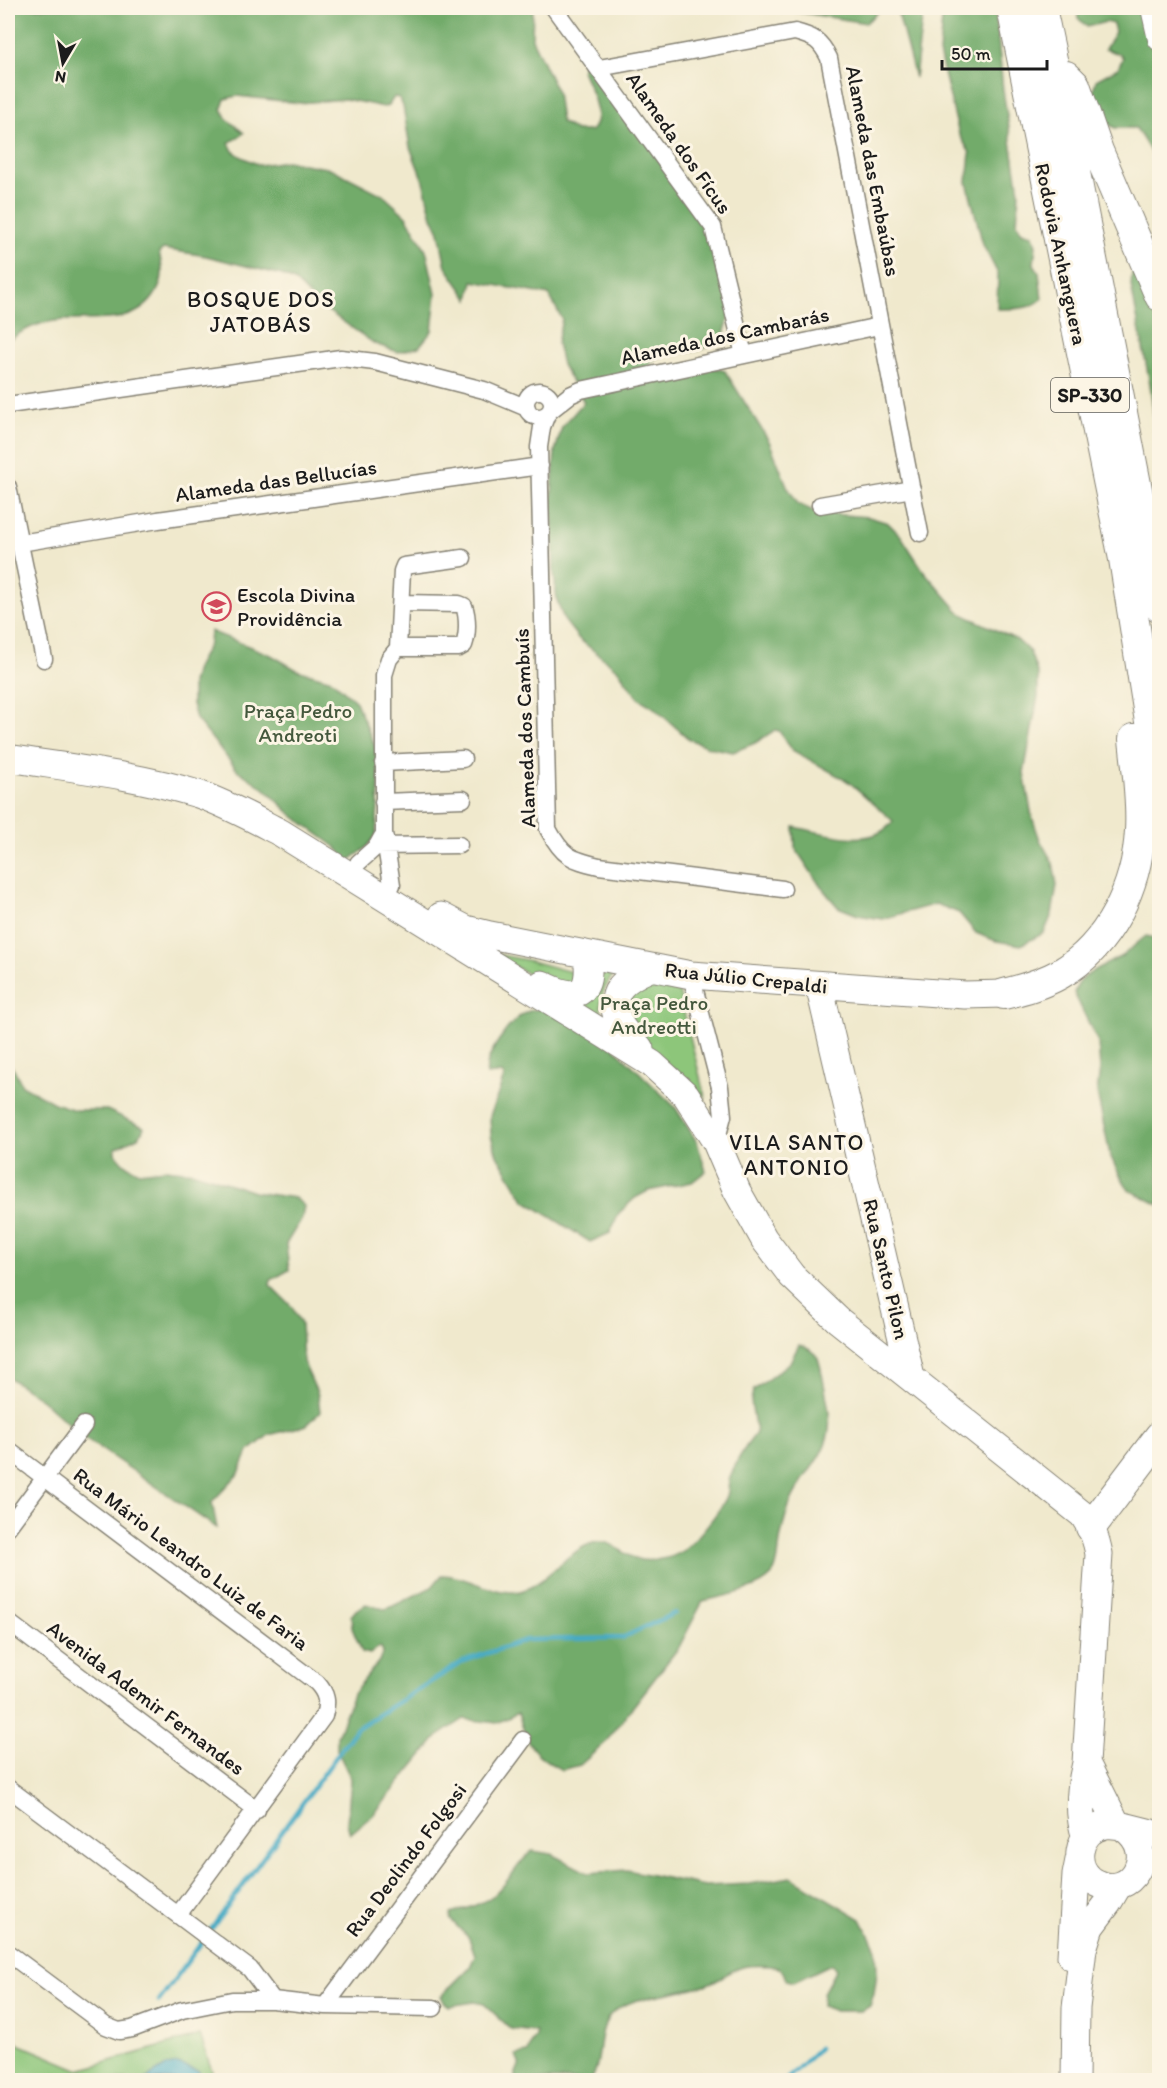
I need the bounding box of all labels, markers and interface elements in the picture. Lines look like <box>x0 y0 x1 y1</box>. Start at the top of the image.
north arrow <box>33 33 93 93</box>
scale bar <box>942 33 1047 71</box>
text: 50 m <box>951 43 991 65</box>
street label: Alameda das Embaúbas <box>841 63 906 278</box>
text: N <box>54 67 67 88</box>
street label: Alameda dos Fícus <box>621 67 738 218</box>
street label: Rodovia Anhanguera <box>1030 161 1093 347</box>
district label: BOSQUE DOS JATOBÁS <box>187 286 335 338</box>
street label: Alameda dos Cambarás <box>618 301 831 370</box>
road number: SP-330 <box>1051 378 1129 412</box>
street label: Alameda das Bellucías <box>174 454 378 507</box>
place label: Escola Divina Providência <box>237 582 355 631</box>
school or university icon: Escola Divina Providência <box>200 591 232 623</box>
street label: Alameda dos Cambuís <box>509 628 540 828</box>
park label: Praça Pedro Andreoti <box>244 698 352 747</box>
street label: Rua Júlio Crepaldi <box>664 957 829 998</box>
park label: Praça Pedro Andreotti <box>600 990 708 1039</box>
district label: VILA SANTO ANTONIO <box>729 1129 865 1181</box>
street label: Rua Santo Pilon <box>858 1196 915 1342</box>
street label: Rua Mário Leandro Luiz de Faria <box>69 1462 314 1655</box>
street label: Avenida Ademir Fernandes <box>43 1615 250 1780</box>
street label: Rua Deolindo Folgosi <box>340 1778 471 1941</box>

